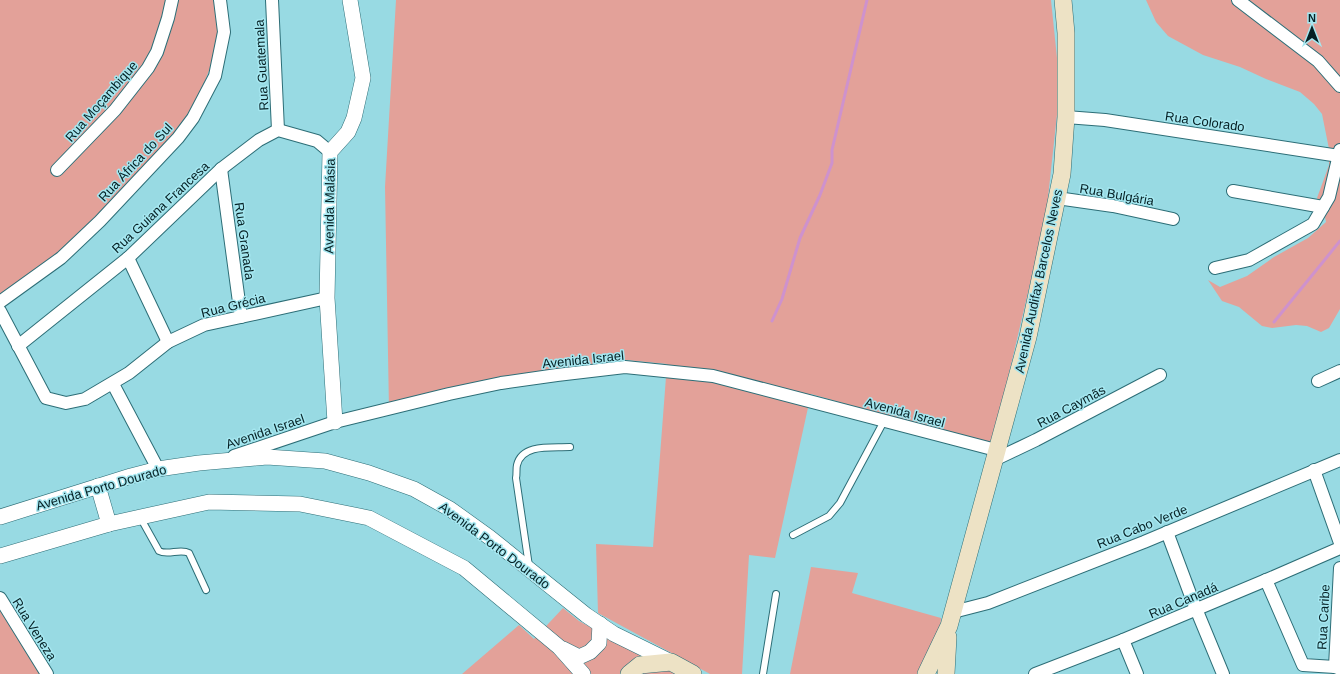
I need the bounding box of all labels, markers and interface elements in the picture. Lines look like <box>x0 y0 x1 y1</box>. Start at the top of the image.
north arrow <box>1292 8 1332 48</box>
text: N <box>1308 12 1316 24</box>
street label: Rua Guatemala <box>252 18 271 111</box>
street label: Rua Moçambique <box>62 58 140 145</box>
street label: Rua Colorado <box>1164 108 1246 135</box>
street label: Rua África do Sul <box>95 120 175 204</box>
street label: Rua Guiana Francesa <box>109 158 213 256</box>
street label: Avenida Malásia <box>321 158 338 254</box>
street label: Rua Bulgária <box>1079 181 1156 209</box>
street label: Avenida Audifax Barcelos Neves <box>1012 187 1065 374</box>
street label: Rua Granada <box>232 201 257 282</box>
street label: Rua Grécia <box>199 290 268 321</box>
street label: Avenida Israel <box>541 348 625 371</box>
street label: Rua Caymãs <box>1035 382 1108 431</box>
street label: Avenida Israel <box>863 395 947 430</box>
street label: Avenida Israel <box>224 411 307 452</box>
street label: Avenida Porto Dourado <box>34 462 168 513</box>
street label: Avenida Porto Dourado <box>436 499 553 592</box>
street label: Rua Cabo Verde <box>1095 502 1190 551</box>
street label: Rua Canadá <box>1147 579 1220 622</box>
street label: Rua Caribe <box>1314 584 1333 650</box>
street label: Rua Veneza <box>9 595 60 664</box>

